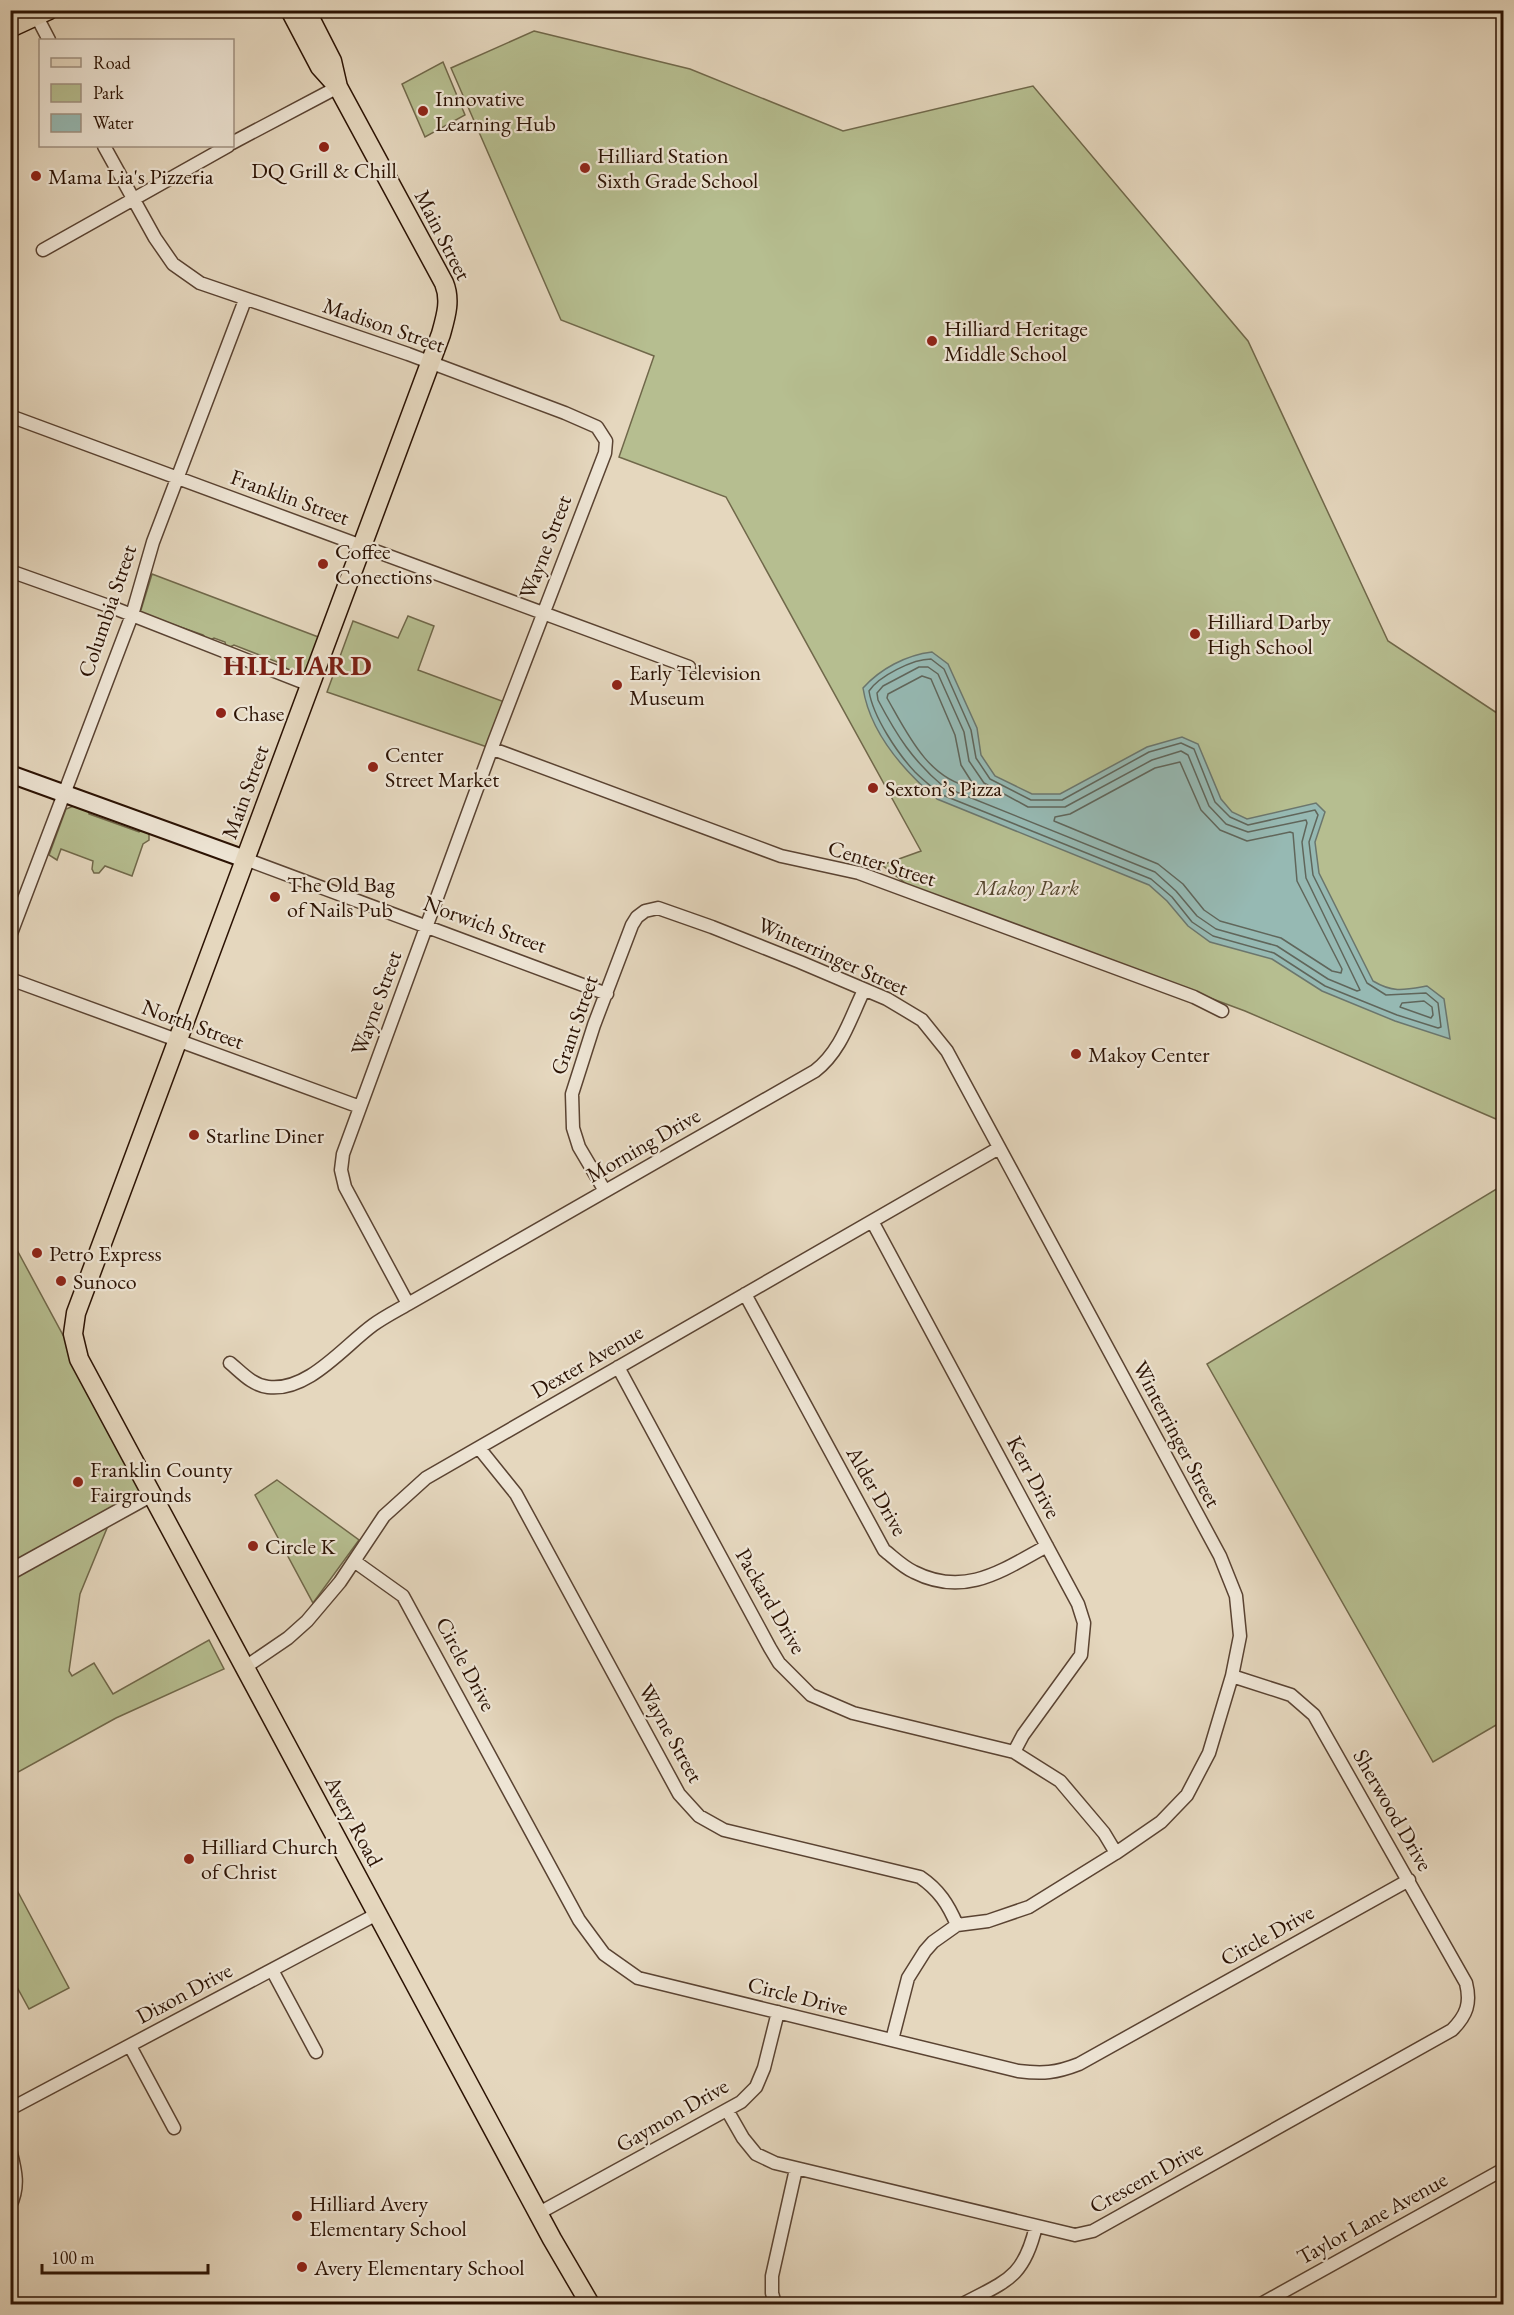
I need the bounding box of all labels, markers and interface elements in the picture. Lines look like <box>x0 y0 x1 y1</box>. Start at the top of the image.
legend <box>39 39 234 147</box>
text: Road <box>93 51 132 74</box>
text: Park <box>93 81 124 104</box>
place label: Innovative Learning Hub <box>435 84 556 138</box>
marker: Innovative Learning Hub <box>416 104 430 118</box>
text: Water <box>93 111 134 134</box>
marker: DQ Grill & Chill <box>317 140 331 154</box>
place label: Hilliard Station Sixth Grade School <box>597 141 758 195</box>
place label: DQ Grill & Chill <box>251 156 397 185</box>
marker: Hilliard Station Sixth Grade School <box>578 161 592 175</box>
place label: Mama Lia's Pizzeria <box>48 162 214 191</box>
marker: Mama Lia's Pizzeria <box>29 169 43 183</box>
street label: Main Street <box>408 185 478 285</box>
street label: Madison Street <box>319 291 449 359</box>
place label: Hilliard Heritage Middle School <box>944 314 1088 368</box>
marker: Hilliard Heritage Middle School <box>925 334 939 348</box>
street label: Franklin Street <box>227 462 353 532</box>
street label: Wayne Street <box>512 491 578 603</box>
place label: Coffee Conections <box>335 537 432 591</box>
street label: Columbia Street <box>71 541 143 681</box>
marker: Coffee Conections <box>316 557 330 571</box>
place label: Hilliard Darby High School <box>1207 607 1331 661</box>
marker: Hilliard Darby High School <box>1188 627 1202 641</box>
district label: HILLIARD <box>223 647 373 683</box>
place label: Early Television Museum <box>629 658 762 712</box>
marker: Early Television Museum <box>610 678 624 692</box>
place label: Chase <box>233 699 285 728</box>
marker: Chase <box>214 706 228 720</box>
place label: Center Street Market <box>385 740 499 794</box>
street label: Main Street <box>215 741 275 843</box>
marker: Center Street Market <box>366 760 380 774</box>
place label: Sexton’s Pizza <box>885 774 1002 803</box>
marker: Sexton’s Pizza <box>866 781 880 795</box>
street label: Center Street <box>824 833 940 893</box>
place label: The Old Bag of Nails Pub <box>287 870 395 924</box>
park label: Makoy Park <box>973 873 1079 902</box>
street label: Norwich Street <box>419 888 551 960</box>
marker: The Old Bag of Nails Pub <box>268 890 282 904</box>
street label: Winterringer Street <box>753 910 913 1002</box>
street label: Wayne Street <box>344 947 408 1059</box>
street label: Grant Street <box>543 971 605 1079</box>
street label: North Street <box>138 992 248 1056</box>
place label: Makoy Center <box>1088 1040 1210 1069</box>
marker: Makoy Center <box>1069 1047 1083 1061</box>
street label: Morning Drive <box>581 1100 706 1189</box>
place label: Starline Diner <box>206 1121 325 1150</box>
marker: Starline Diner <box>187 1128 201 1142</box>
place label: Petro Express <box>49 1239 162 1268</box>
marker: Petro Express <box>30 1246 44 1260</box>
place label: Sunoco <box>73 1267 137 1296</box>
marker: Sunoco <box>54 1274 68 1288</box>
street label: Dexter Avenue <box>526 1317 649 1405</box>
street label: Winterringer Street <box>1126 1356 1228 1512</box>
street label: Kerr Drive <box>1000 1431 1068 1524</box>
street label: Alder Drive <box>839 1440 915 1541</box>
place label: Franklin County Fairgrounds <box>90 1455 233 1509</box>
marker: Franklin County Fairgrounds <box>71 1475 85 1489</box>
place label: Circle K <box>265 1532 337 1561</box>
marker: Circle K <box>246 1539 260 1553</box>
street label: Packard Drive <box>729 1543 813 1660</box>
street label: Circle Drive <box>429 1612 503 1716</box>
street label: Wayne Street <box>632 1678 710 1788</box>
street label: Sherwood Drive <box>1346 1744 1440 1877</box>
street label: Avery Road <box>318 1770 390 1872</box>
place label: Hilliard Church of Christ <box>201 1832 338 1886</box>
marker: Hilliard Church of Christ <box>182 1852 196 1866</box>
street label: Circle Drive <box>1215 1897 1319 1973</box>
street label: Dixon Drive <box>131 1955 237 2030</box>
street label: Circle Drive <box>745 1970 852 2023</box>
street label: Gaymon Drive <box>611 2071 734 2159</box>
street label: Crescent Drive <box>1084 2134 1208 2220</box>
street label: Taylor Lane Avenue <box>1292 2164 1453 2271</box>
place label: Hilliard Avery Elementary School <box>309 2189 467 2243</box>
marker: Hilliard Avery Elementary School <box>290 2209 304 2223</box>
scale bar <box>42 2237 208 2275</box>
text: 100 m <box>51 2246 95 2269</box>
place label: Avery Elementary School <box>313 2253 525 2282</box>
marker: Avery Elementary School <box>295 2260 309 2274</box>

